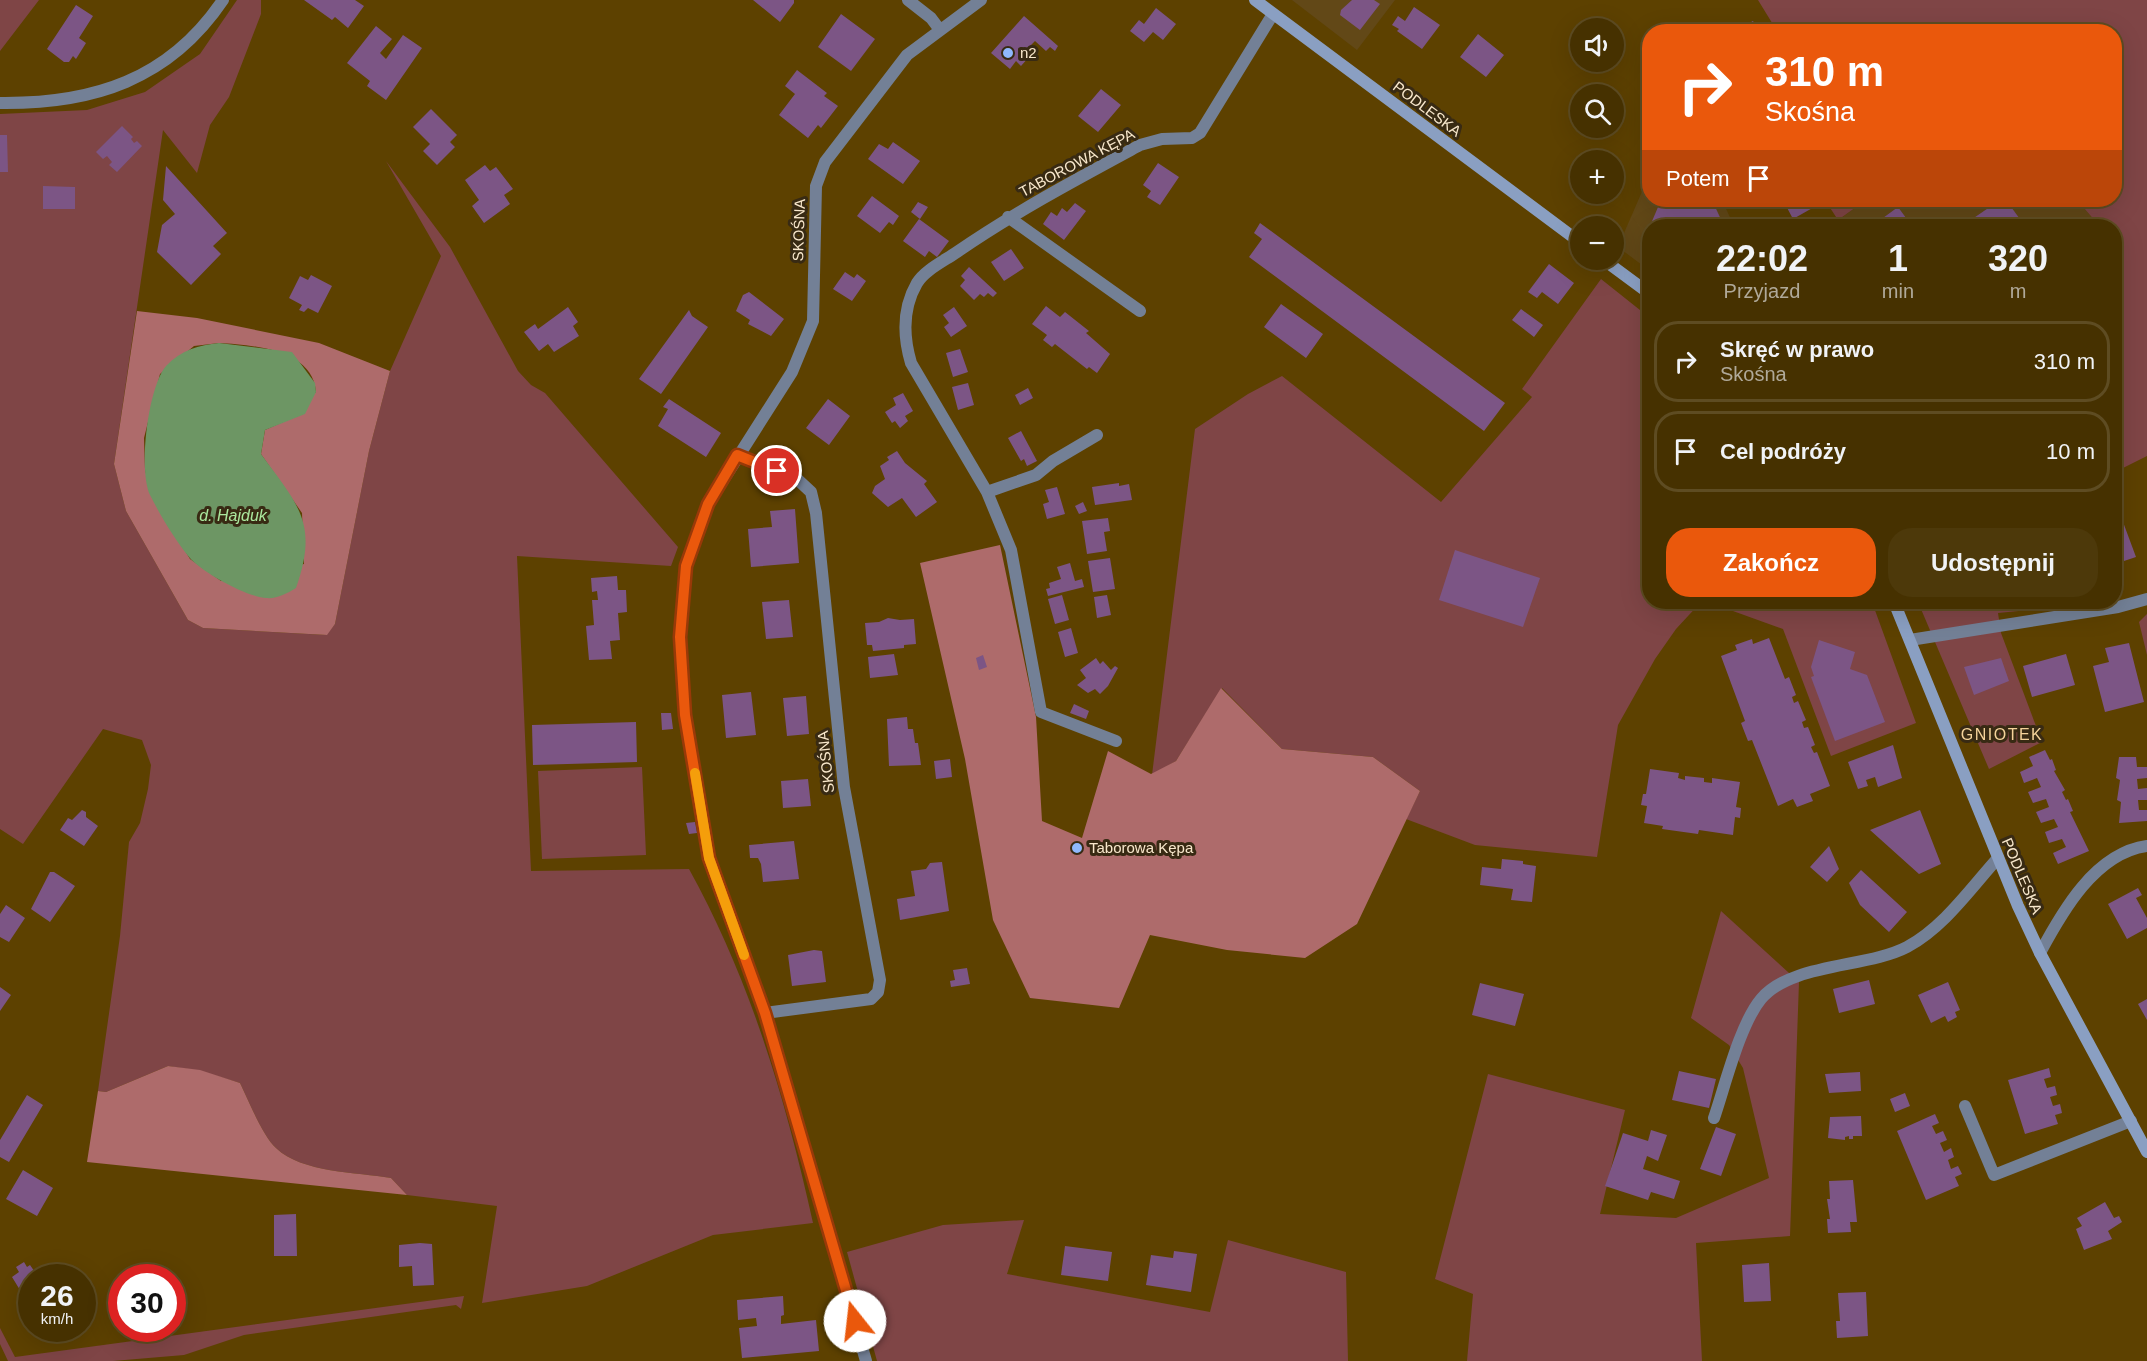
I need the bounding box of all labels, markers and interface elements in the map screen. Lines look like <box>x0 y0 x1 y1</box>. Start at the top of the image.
map controls <box>1570 18 1624 270</box>
button: sound <box>1570 18 1624 72</box>
place label: n2 <box>1020 44 1037 61</box>
marker: n2 <box>1001 46 1015 60</box>
icon: right <box>1666 48 1744 126</box>
text: 310 m <box>1765 48 1884 95</box>
street label: PODLESKA <box>1390 77 1465 140</box>
button: search <box>1570 84 1624 138</box>
text: Skośna <box>1765 97 1855 127</box>
street label: TABOROWA KĘPA <box>1016 125 1137 200</box>
button: + <box>1570 150 1624 204</box>
icon: arrive <box>1742 162 1775 195</box>
text: Potem <box>1666 166 1730 191</box>
street label: SKOŚNA <box>789 198 808 262</box>
button: − <box>1570 216 1624 270</box>
text: 22:02 <box>1716 238 1808 279</box>
text: 1 <box>1888 238 1908 279</box>
text: 320 <box>1988 238 2048 279</box>
text: Przyjazd <box>1724 280 1800 302</box>
text: min <box>1882 280 1914 302</box>
text: m <box>2010 280 2026 302</box>
text: Skręć w prawo <box>1720 337 1874 362</box>
icon: right <box>1669 345 1702 378</box>
text: 310 m <box>2034 349 2095 374</box>
text: Skośna <box>1720 363 1787 385</box>
icon: arrive <box>1669 435 1702 468</box>
text: Cel podróży <box>1720 439 1846 464</box>
text: 10 m <box>2046 439 2095 464</box>
pin <box>751 445 802 496</box>
icon: arrive <box>760 454 793 487</box>
water label: d. Hajduk <box>199 507 268 524</box>
button: Zakończ <box>1666 528 1876 597</box>
button: Udostępnij <box>1888 528 2098 597</box>
district label: GNIOTEK <box>1961 726 2043 743</box>
street label: SKOŚNA <box>814 730 837 794</box>
street label: PODLESKA <box>1999 835 2046 916</box>
place label: Taborowa Kępa <box>1089 839 1194 856</box>
marker: Taborowa Kępa <box>1070 841 1084 855</box>
speed limit sign: 30 <box>108 1264 186 1342</box>
text: 26 <box>40 1279 74 1312</box>
position arrow <box>823 1289 887 1353</box>
text: km/h <box>41 1310 73 1327</box>

